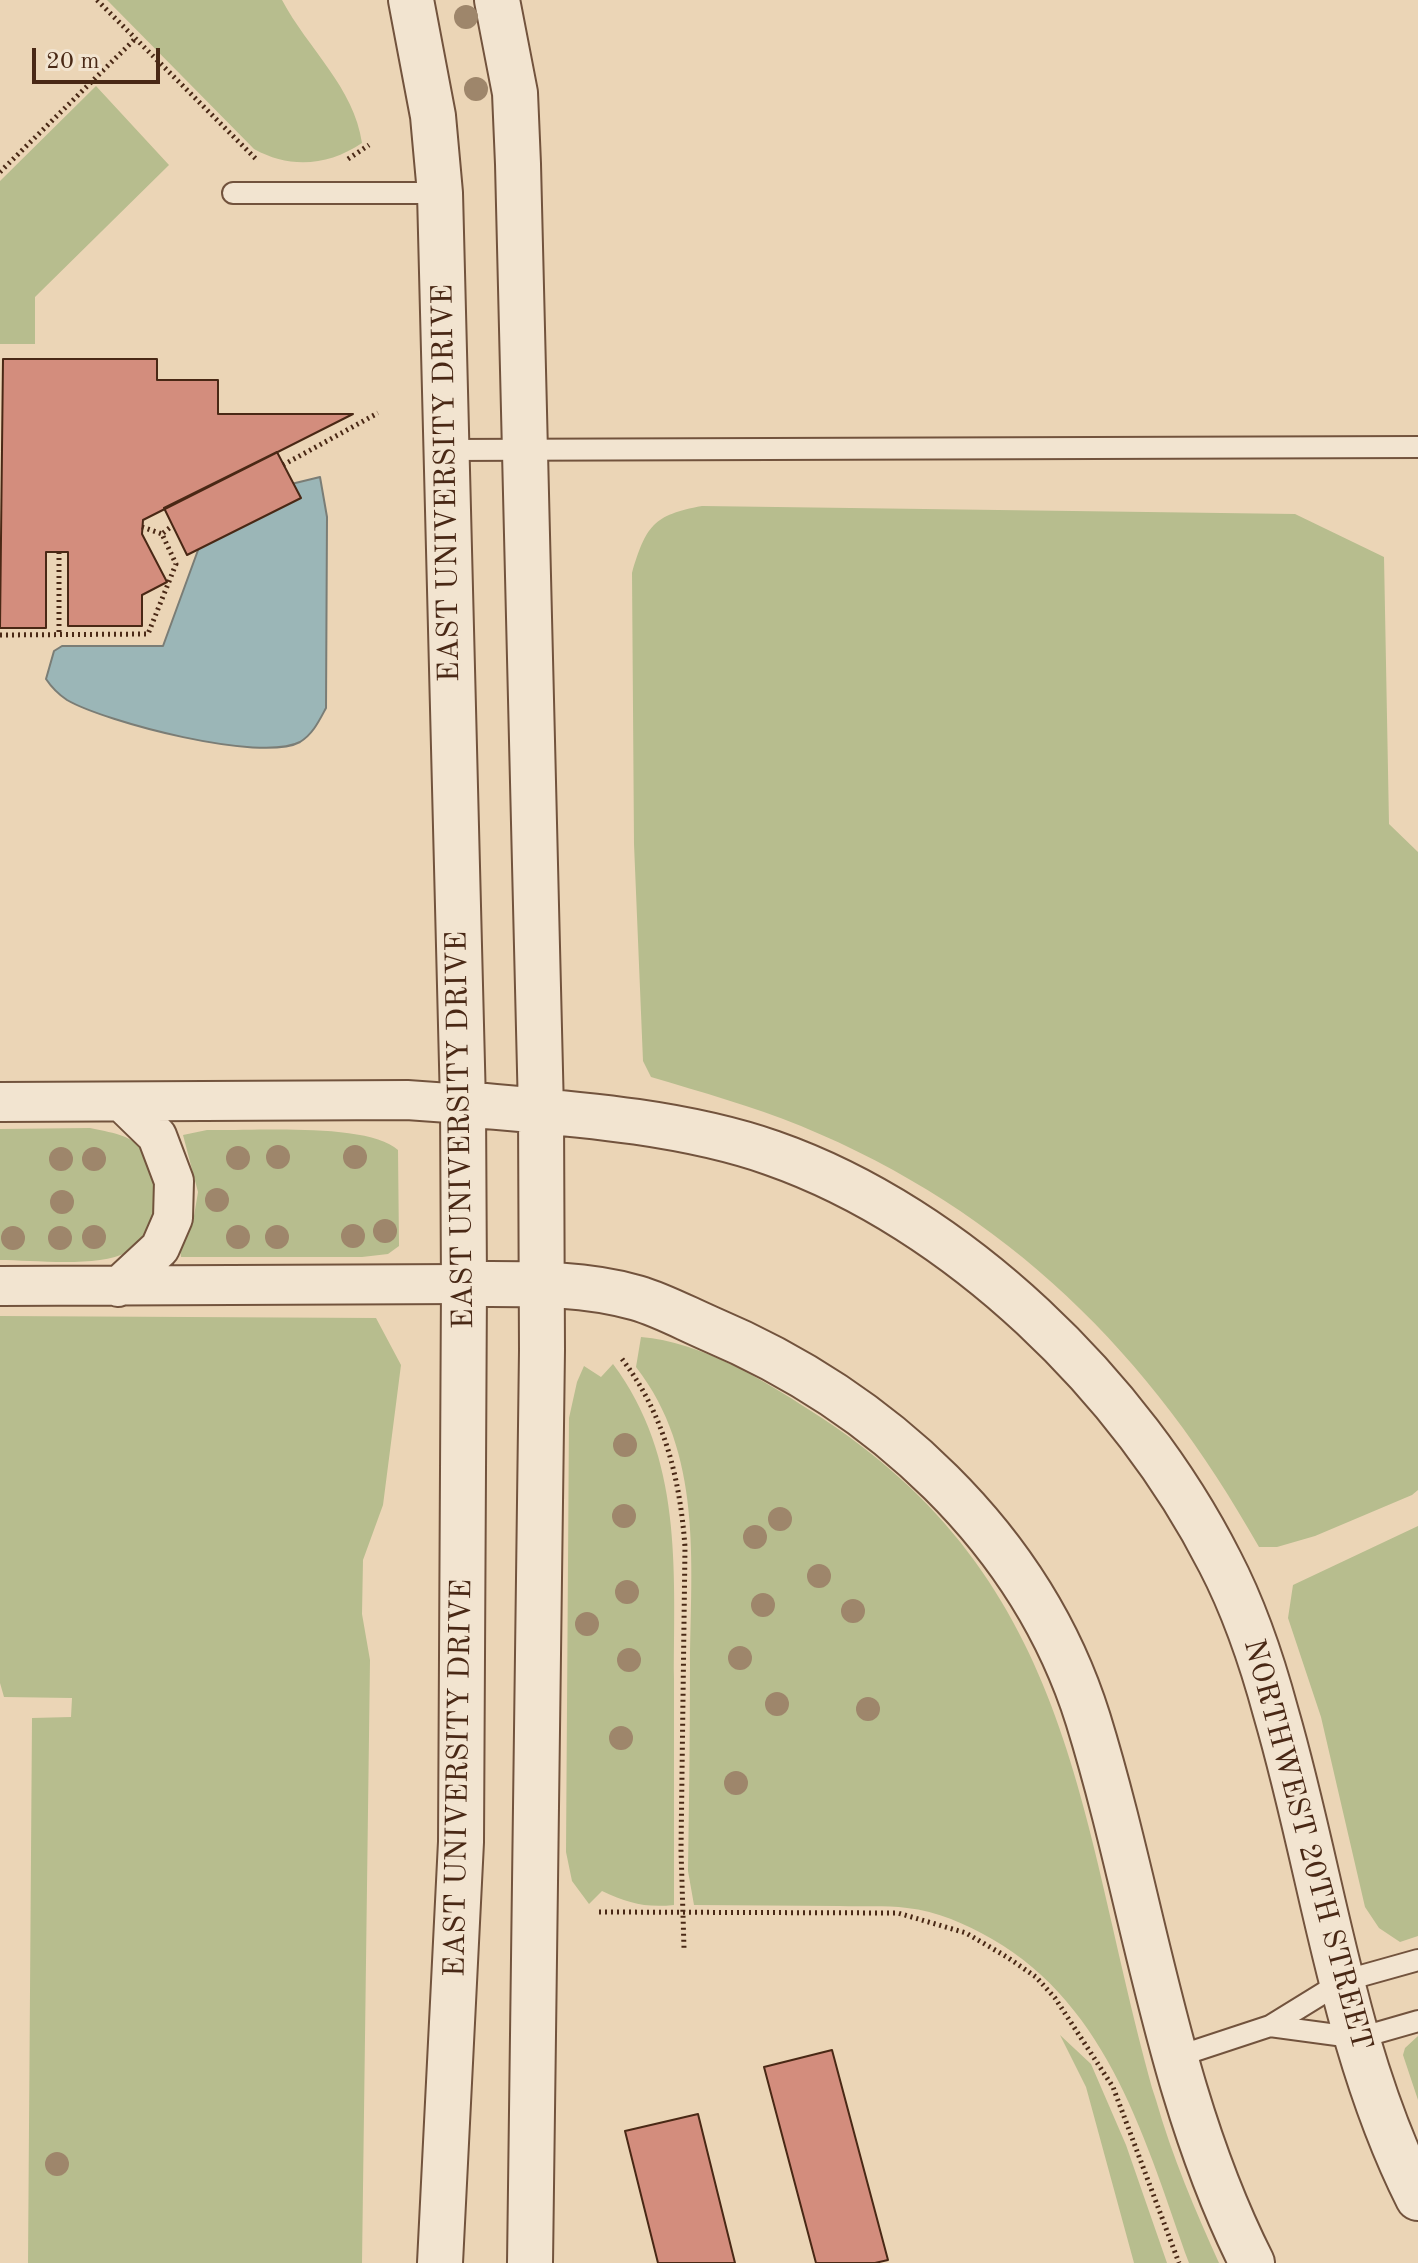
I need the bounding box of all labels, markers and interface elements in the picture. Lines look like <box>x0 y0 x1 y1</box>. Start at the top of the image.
scale bar <box>36 32 164 82</box>
text: 20 m <box>46 50 100 74</box>
street label: EAST UNIVERSITY DRIVE <box>426 284 468 682</box>
street label: EAST UNIVERSITY DRIVE <box>440 931 482 1329</box>
street label: EAST UNIVERSITY DRIVE <box>438 1579 480 1977</box>
street label: NORTHWEST 20TH STREET <box>1235 1635 1379 2055</box>

